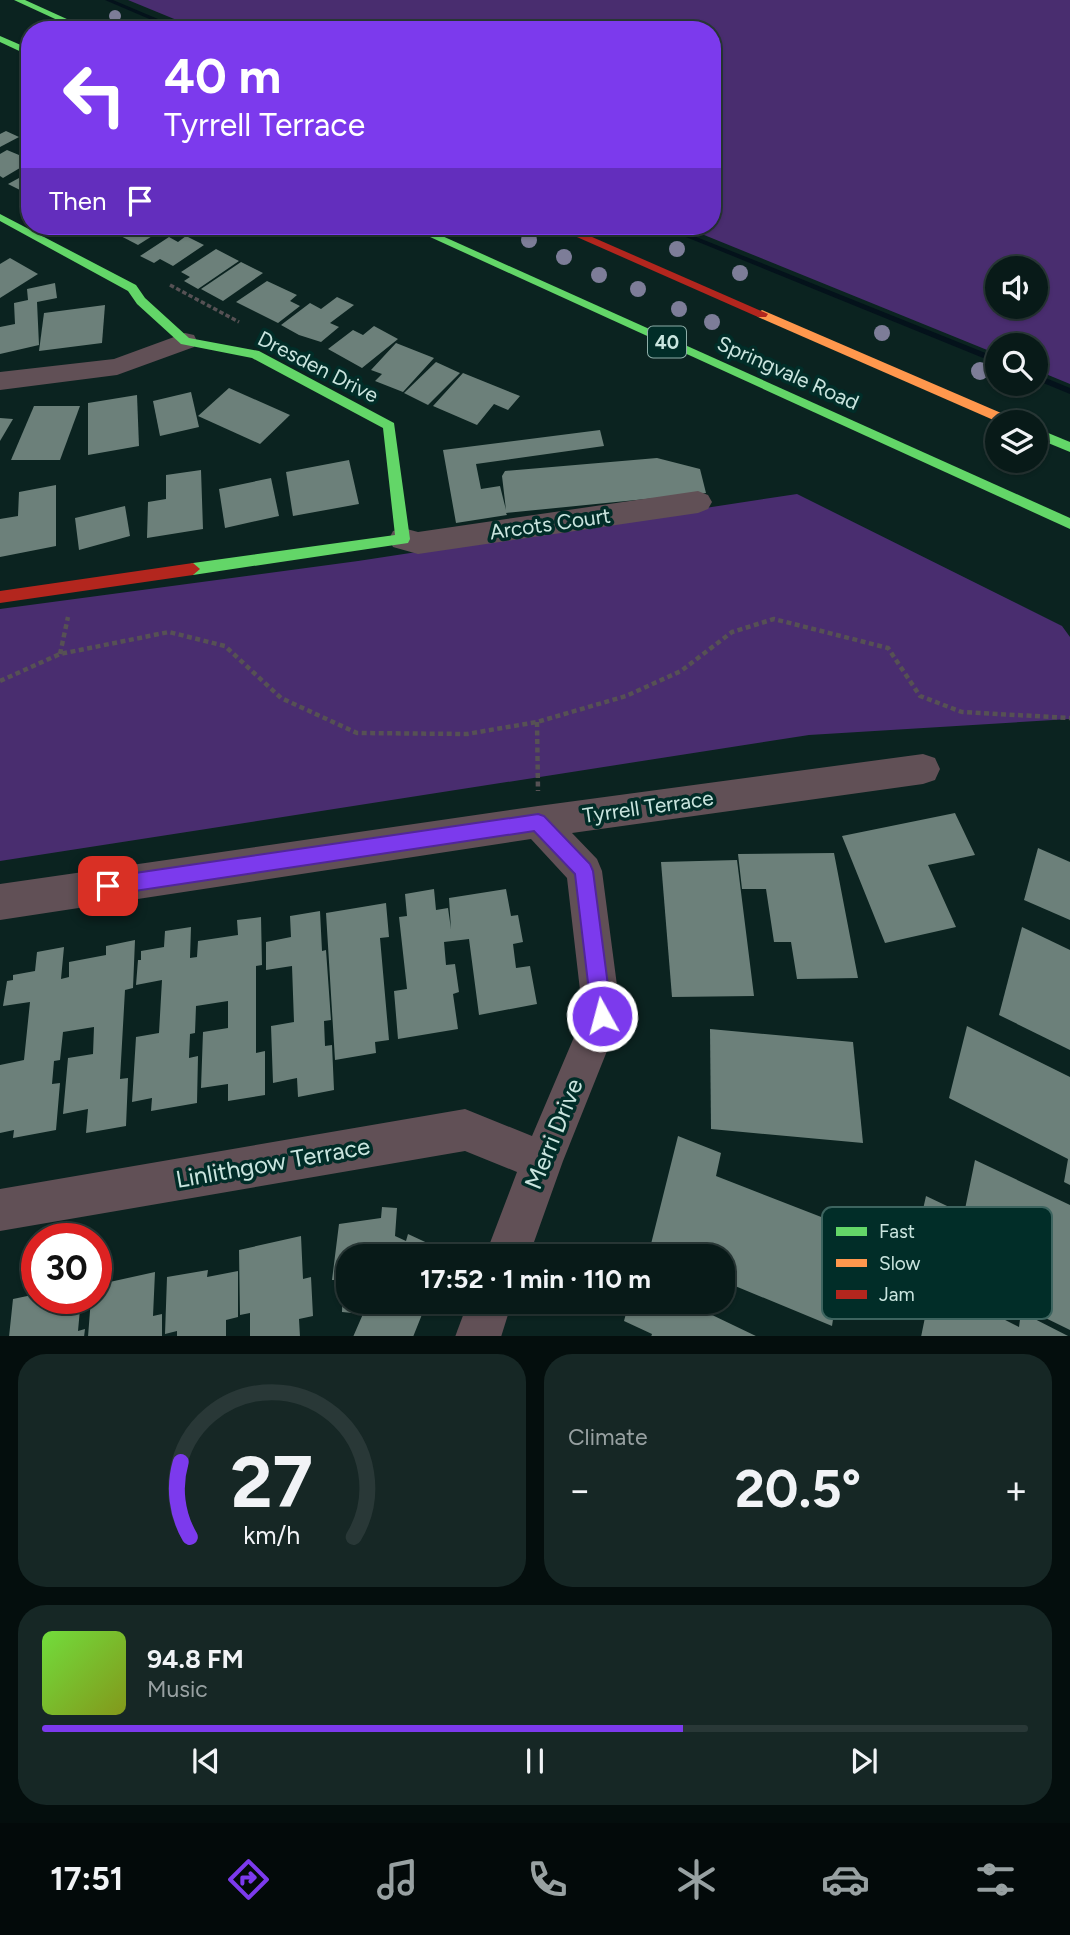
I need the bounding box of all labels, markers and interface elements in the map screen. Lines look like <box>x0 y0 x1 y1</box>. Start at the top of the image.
text: 40 m <box>164 46 281 105</box>
icon: left <box>49 49 140 140</box>
text: Tyrrell Terrace <box>164 106 365 144</box>
icon: arrive <box>121 182 159 220</box>
text: Then <box>49 185 107 217</box>
map controls <box>985 256 1048 473</box>
button: sound <box>985 256 1048 319</box>
street label: Dresden Drive <box>254 325 383 408</box>
road number: 40 <box>648 326 686 358</box>
street label: Springvale Road <box>714 330 863 415</box>
button: search <box>985 333 1048 396</box>
button: layers <box>985 410 1048 473</box>
street label: Arcots Court <box>488 503 612 544</box>
street label: Tyrrell Terrace <box>581 785 715 828</box>
pin <box>78 856 138 916</box>
icon: arrive <box>89 867 127 905</box>
position arrow <box>565 979 639 1053</box>
street label: Merri Drive <box>518 1074 589 1193</box>
street label: Linlithgow Terrace <box>174 1131 372 1194</box>
legend <box>822 1207 1052 1319</box>
text: Fast <box>879 1220 915 1243</box>
speed limit sign: 30 <box>21 1223 112 1314</box>
text: Slow <box>879 1252 921 1275</box>
text: 17:52 · 1 min · 110 m <box>420 1263 651 1295</box>
text: Jam <box>879 1283 915 1306</box>
text: Climate <box>568 1423 647 1451</box>
text: 27 <box>231 1438 313 1525</box>
text: 20.5° <box>735 1458 861 1520</box>
text: − <box>568 1467 592 1513</box>
text: + <box>1004 1467 1028 1513</box>
text: km/h <box>243 1519 301 1549</box>
text: 94.8 FM <box>147 1643 244 1675</box>
text: Music <box>147 1675 208 1703</box>
icon: previous <box>187 1742 225 1780</box>
icon: pause <box>516 1742 554 1780</box>
icon: next <box>845 1742 883 1780</box>
icon: directions <box>224 1855 273 1904</box>
icon: music <box>373 1855 422 1904</box>
icon: phone <box>523 1855 572 1904</box>
icon: climate <box>672 1855 721 1904</box>
icon: car <box>821 1855 870 1904</box>
icon: filters <box>971 1855 1020 1904</box>
text: 17:51 <box>50 1860 123 1898</box>

